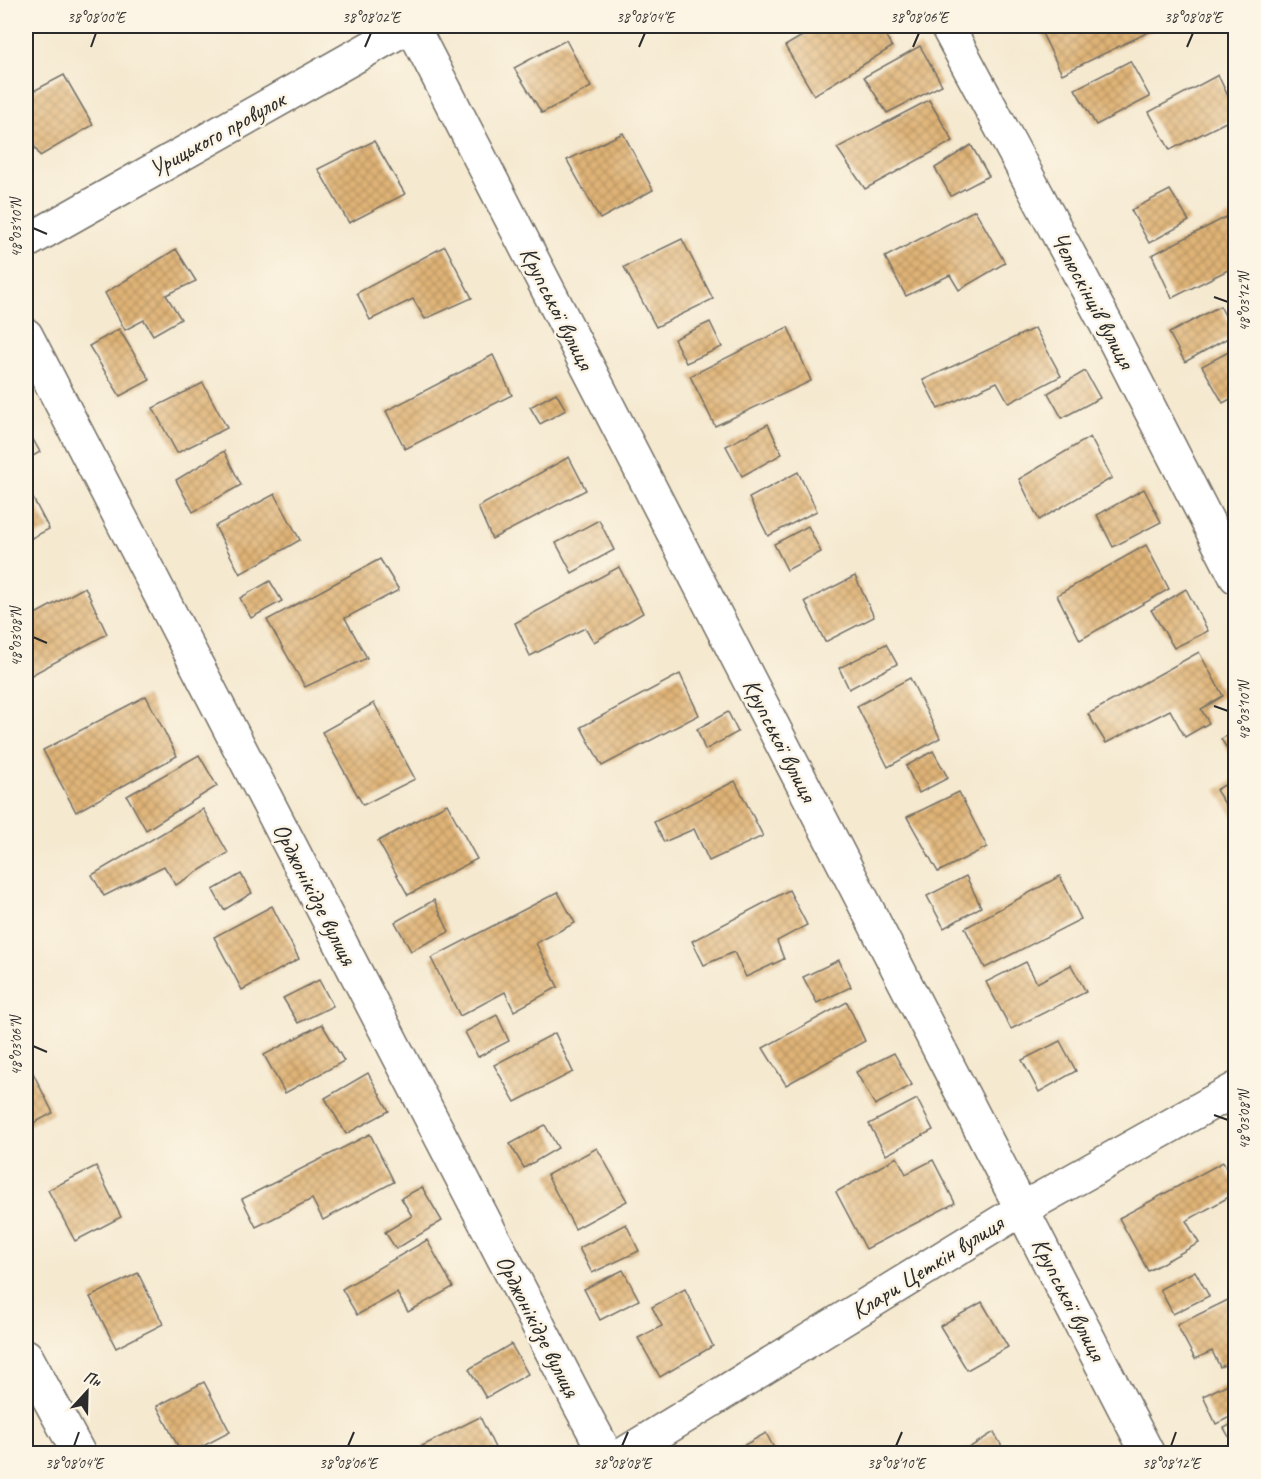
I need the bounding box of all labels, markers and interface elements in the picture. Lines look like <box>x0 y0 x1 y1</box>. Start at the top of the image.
text: 38°08'00"E <box>67 8 127 27</box>
text: 38°08'02"E <box>342 8 402 27</box>
text: 38°08'04"E <box>616 8 676 27</box>
text: 38°08'06"E <box>890 8 950 27</box>
text: 38°08'08"E <box>1164 8 1224 27</box>
street label: Урицького провулок <box>144 83 292 184</box>
text: 48°03'10"N <box>7 195 26 258</box>
street label: Челюскінців вулиця <box>1044 227 1142 375</box>
street label: Крупської вулиця <box>513 242 602 376</box>
text: 48°03'12"N <box>1235 269 1254 332</box>
text: 48°03'08"N <box>7 604 26 667</box>
street label: Крупської вулиця <box>736 674 825 808</box>
text: 48°03'10"N <box>1235 678 1254 741</box>
street label: Орджонікідзе вулиця <box>266 818 364 971</box>
text: 48°03'06"N <box>7 1013 26 1076</box>
text: 48°03'08"N <box>1235 1087 1254 1150</box>
street label: Клари Цеткін вулиця <box>845 1207 1010 1326</box>
street label: Крупської вулиця <box>1025 1233 1114 1367</box>
street label: Орджонікідзе вулиця <box>489 1250 587 1403</box>
north arrow <box>57 1362 117 1422</box>
text: Пн <box>81 1367 105 1392</box>
text: 38°08'04"E <box>45 1454 105 1473</box>
text: 38°08'06"E <box>319 1454 379 1473</box>
text: 38°08'08"E <box>593 1454 653 1473</box>
text: 38°08'10"E <box>867 1454 927 1473</box>
text: 38°08'12"E <box>1142 1454 1202 1473</box>

